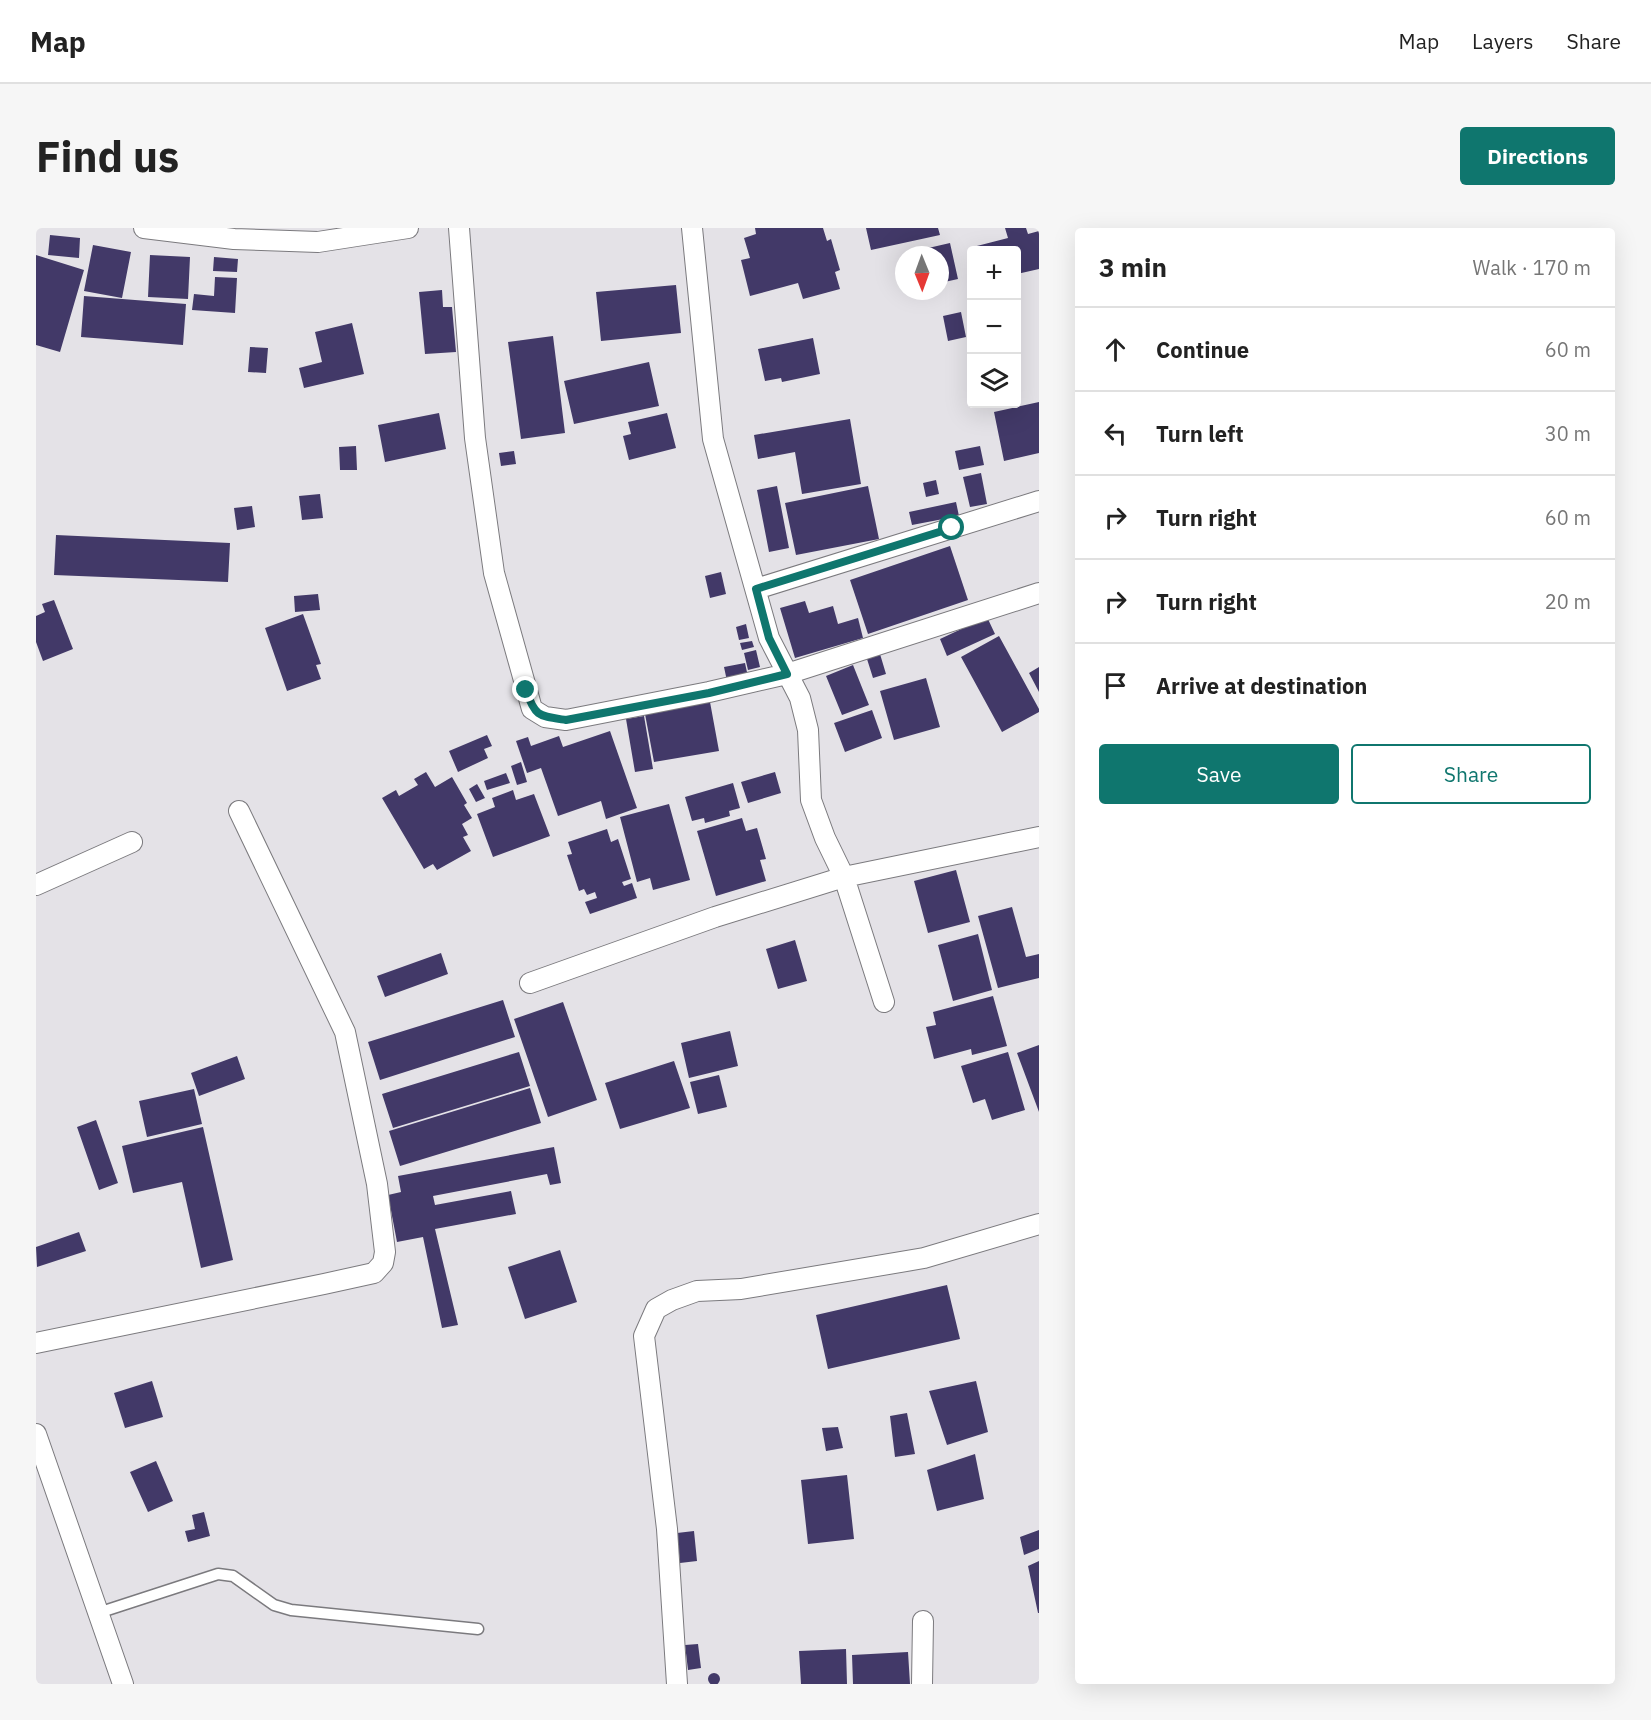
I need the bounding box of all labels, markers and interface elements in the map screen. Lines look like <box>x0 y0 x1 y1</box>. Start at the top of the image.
text: Map <box>30 23 86 60</box>
text: Map <box>1399 27 1439 55</box>
text: Layers <box>1472 27 1534 55</box>
text: Share <box>1567 27 1621 55</box>
button: Directions <box>1460 127 1615 185</box>
text: Find us <box>36 129 179 184</box>
north arrow <box>895 246 949 300</box>
map controls <box>967 246 1021 408</box>
button: + <box>967 246 1021 300</box>
text: 3 min <box>1099 250 1167 284</box>
text: Walk · 170 m <box>1473 254 1591 281</box>
button: − <box>967 300 1021 354</box>
icon: ahead <box>1099 333 1132 366</box>
text: Continue <box>1156 335 1249 364</box>
text: 60 m <box>1545 336 1591 363</box>
button: layers <box>967 354 1021 408</box>
icon: left <box>1099 417 1132 450</box>
text: Turn left <box>1156 419 1244 448</box>
text: 30 m <box>1545 420 1591 447</box>
icon: right <box>1099 501 1132 534</box>
text: Turn right <box>1156 503 1257 532</box>
text: 60 m <box>1545 504 1591 531</box>
route start <box>938 514 964 540</box>
icon: right <box>1099 585 1132 618</box>
text: Turn right <box>1156 587 1257 616</box>
text: 20 m <box>1545 588 1591 615</box>
icon: arrive <box>1099 669 1132 702</box>
text: Arrive at destination <box>1156 671 1367 700</box>
route end <box>512 676 538 702</box>
button: Save <box>1099 744 1339 804</box>
button: Share <box>1351 744 1591 804</box>

